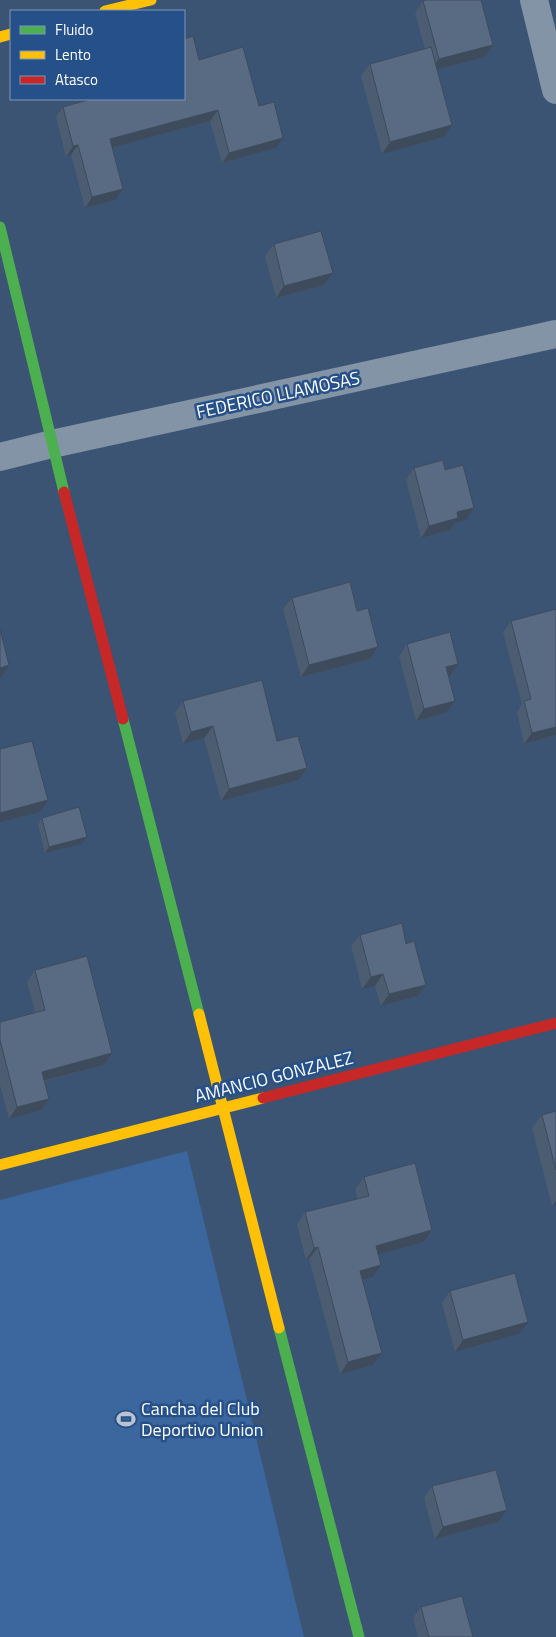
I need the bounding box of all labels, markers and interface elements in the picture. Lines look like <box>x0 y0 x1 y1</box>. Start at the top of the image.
legend <box>10 10 185 100</box>
text: Fluido <box>55 18 94 41</box>
text: Lento <box>55 43 91 66</box>
text: Atasco <box>55 68 98 91</box>
street label: FEDERICO LLAMOSAS <box>193 364 362 425</box>
street label: AMANCIO GONZALEZ <box>192 1044 356 1109</box>
place label: Cancha del Club Deportivo Union <box>141 1395 264 1443</box>
sports icon: Cancha del Club Deportivo Union <box>115 1408 137 1430</box>

